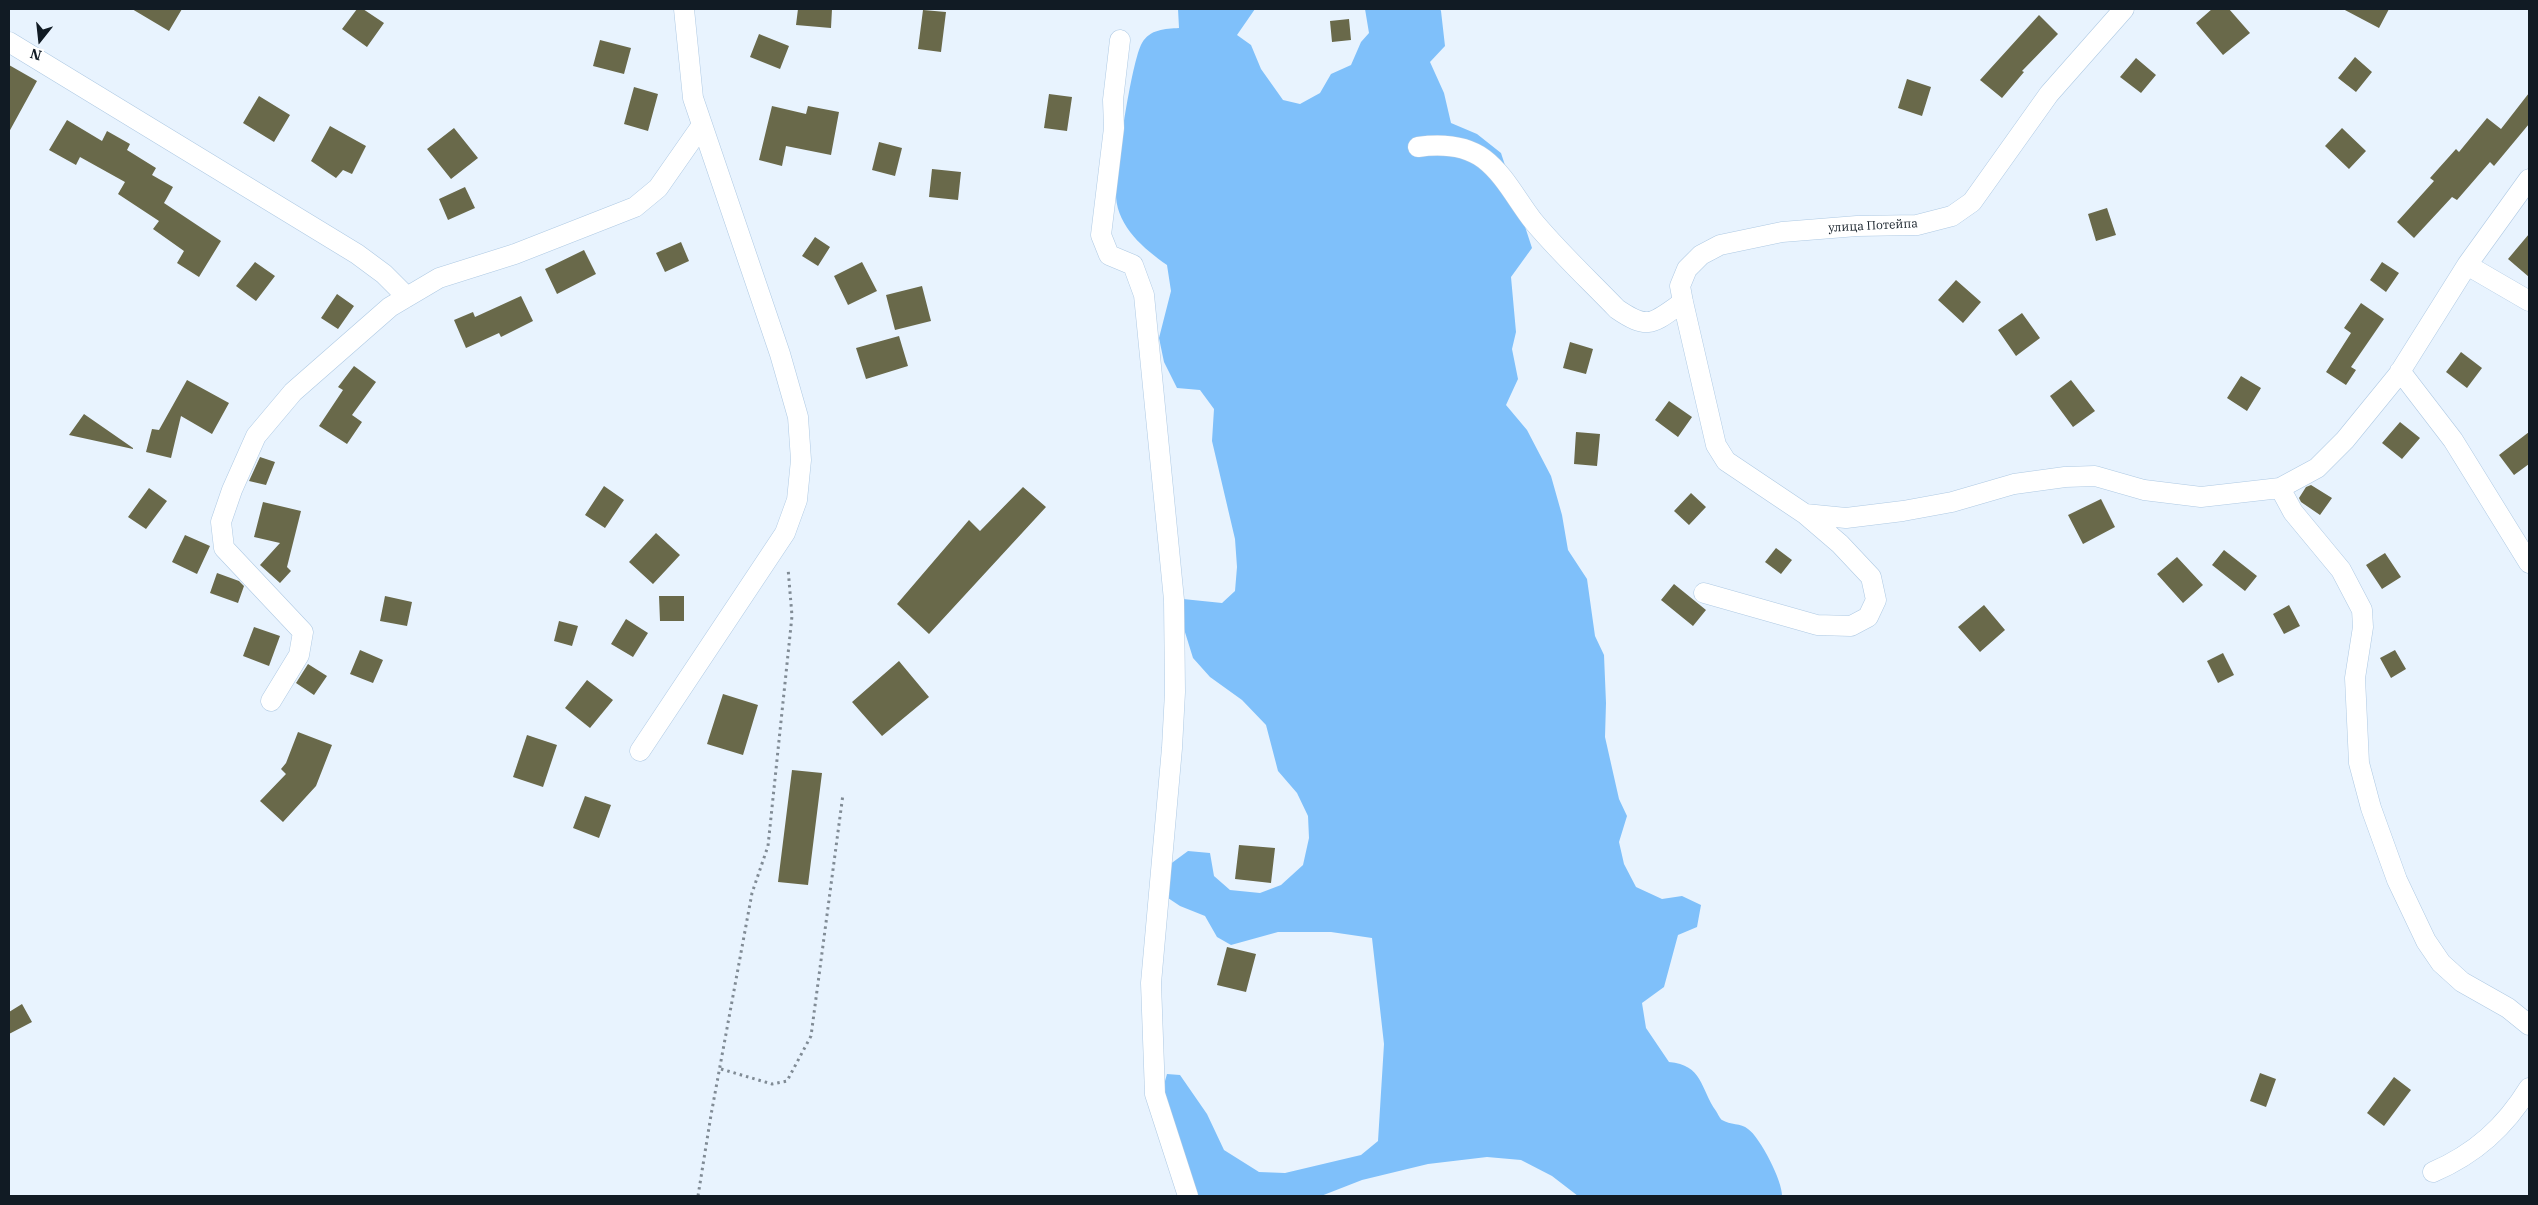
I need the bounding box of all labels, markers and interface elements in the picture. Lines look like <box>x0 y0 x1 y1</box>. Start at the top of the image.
north arrow <box>15 15 65 65</box>
text: N <box>28 44 44 65</box>
street label: улица Потейпа <box>1828 216 1918 236</box>

